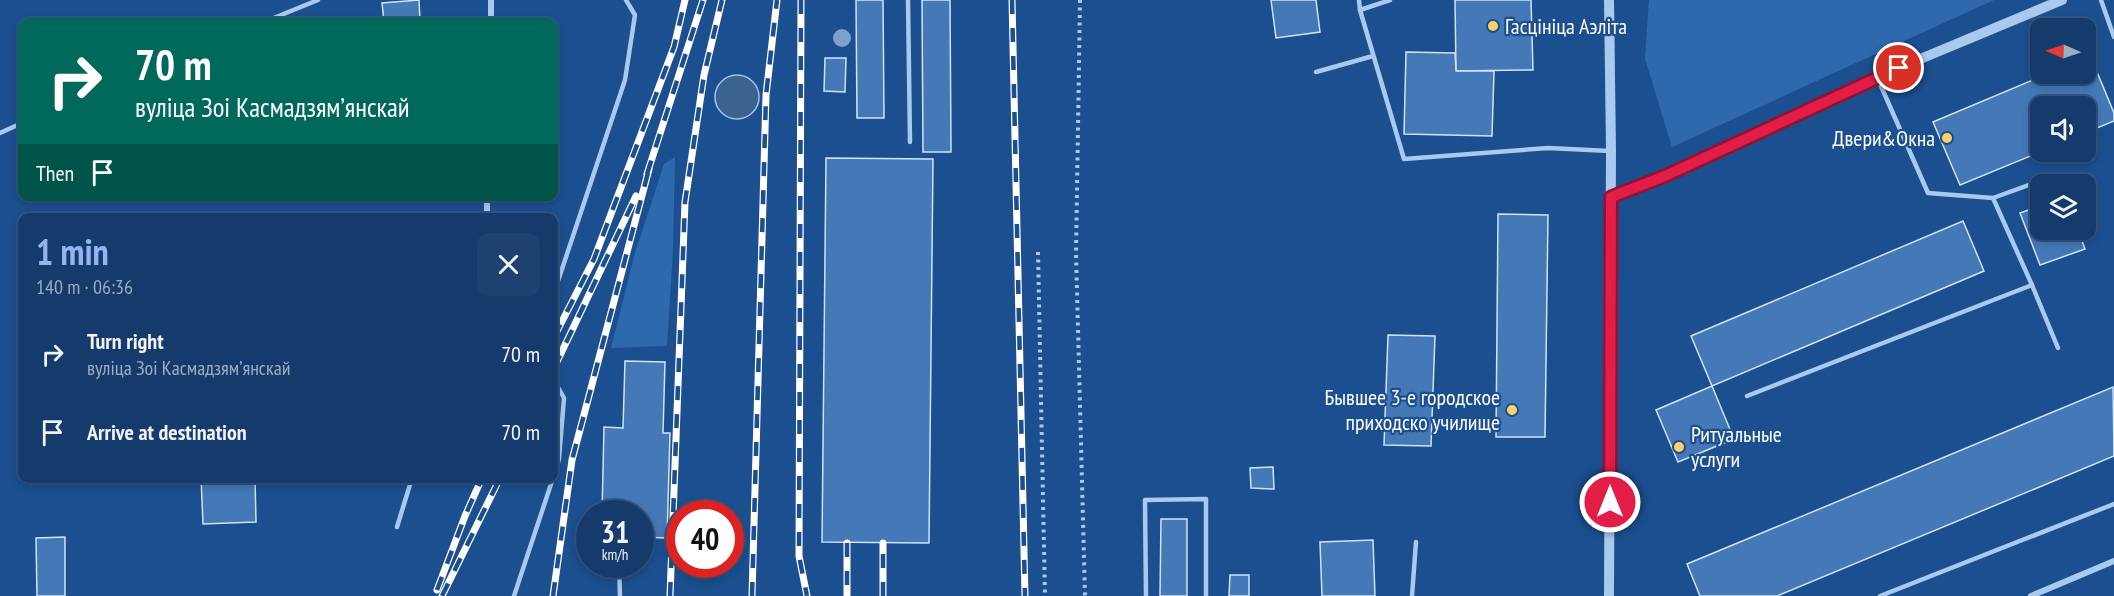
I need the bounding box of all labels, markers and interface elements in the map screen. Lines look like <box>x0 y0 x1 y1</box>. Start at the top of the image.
place label: Гасцініца Аэліта <box>1505 12 1627 40</box>
north arrow <box>2030 18 2096 84</box>
map controls <box>2030 18 2096 240</box>
marker: Гасцініца Аэліта <box>1486 19 1500 33</box>
text: 70 m <box>135 37 212 92</box>
icon: right <box>36 42 114 120</box>
pin <box>1873 42 1924 93</box>
icon: arrive <box>1882 51 1915 84</box>
text: вуліца Зоі Касмадзямʼянскай <box>135 90 410 124</box>
button: sound <box>2030 96 2096 162</box>
place label: Двери&Окна <box>1833 124 1935 152</box>
marker: Двери&Окна <box>1940 131 1954 145</box>
icon: arrive <box>86 156 119 189</box>
text: Then <box>36 159 74 187</box>
button: layers <box>2030 174 2096 240</box>
text: 1 min <box>36 228 109 275</box>
button: close <box>477 233 540 296</box>
text: 140 m · 06:36 <box>36 274 133 300</box>
text: Turn right <box>87 327 164 355</box>
icon: right <box>36 338 69 371</box>
text: 70 m <box>501 340 540 368</box>
text: вуліца Зоі Касмадзямʼянскай <box>87 355 290 381</box>
place label: Бывшее 3-е городское приходско училище <box>1324 383 1500 436</box>
marker: Бывшее 3-е городское приходско училище <box>1505 403 1519 417</box>
icon: arrive <box>36 416 69 449</box>
text: Arrive at destination <box>87 418 247 446</box>
text: 70 m <box>501 418 540 446</box>
place label: Ритуальные услуги <box>1691 420 1782 473</box>
marker: Ритуальные услуги <box>1672 440 1686 454</box>
position arrow <box>1578 470 1642 534</box>
speed limit sign: 40 <box>666 500 744 578</box>
text: 31 <box>601 512 629 551</box>
text: km/h <box>602 545 628 564</box>

